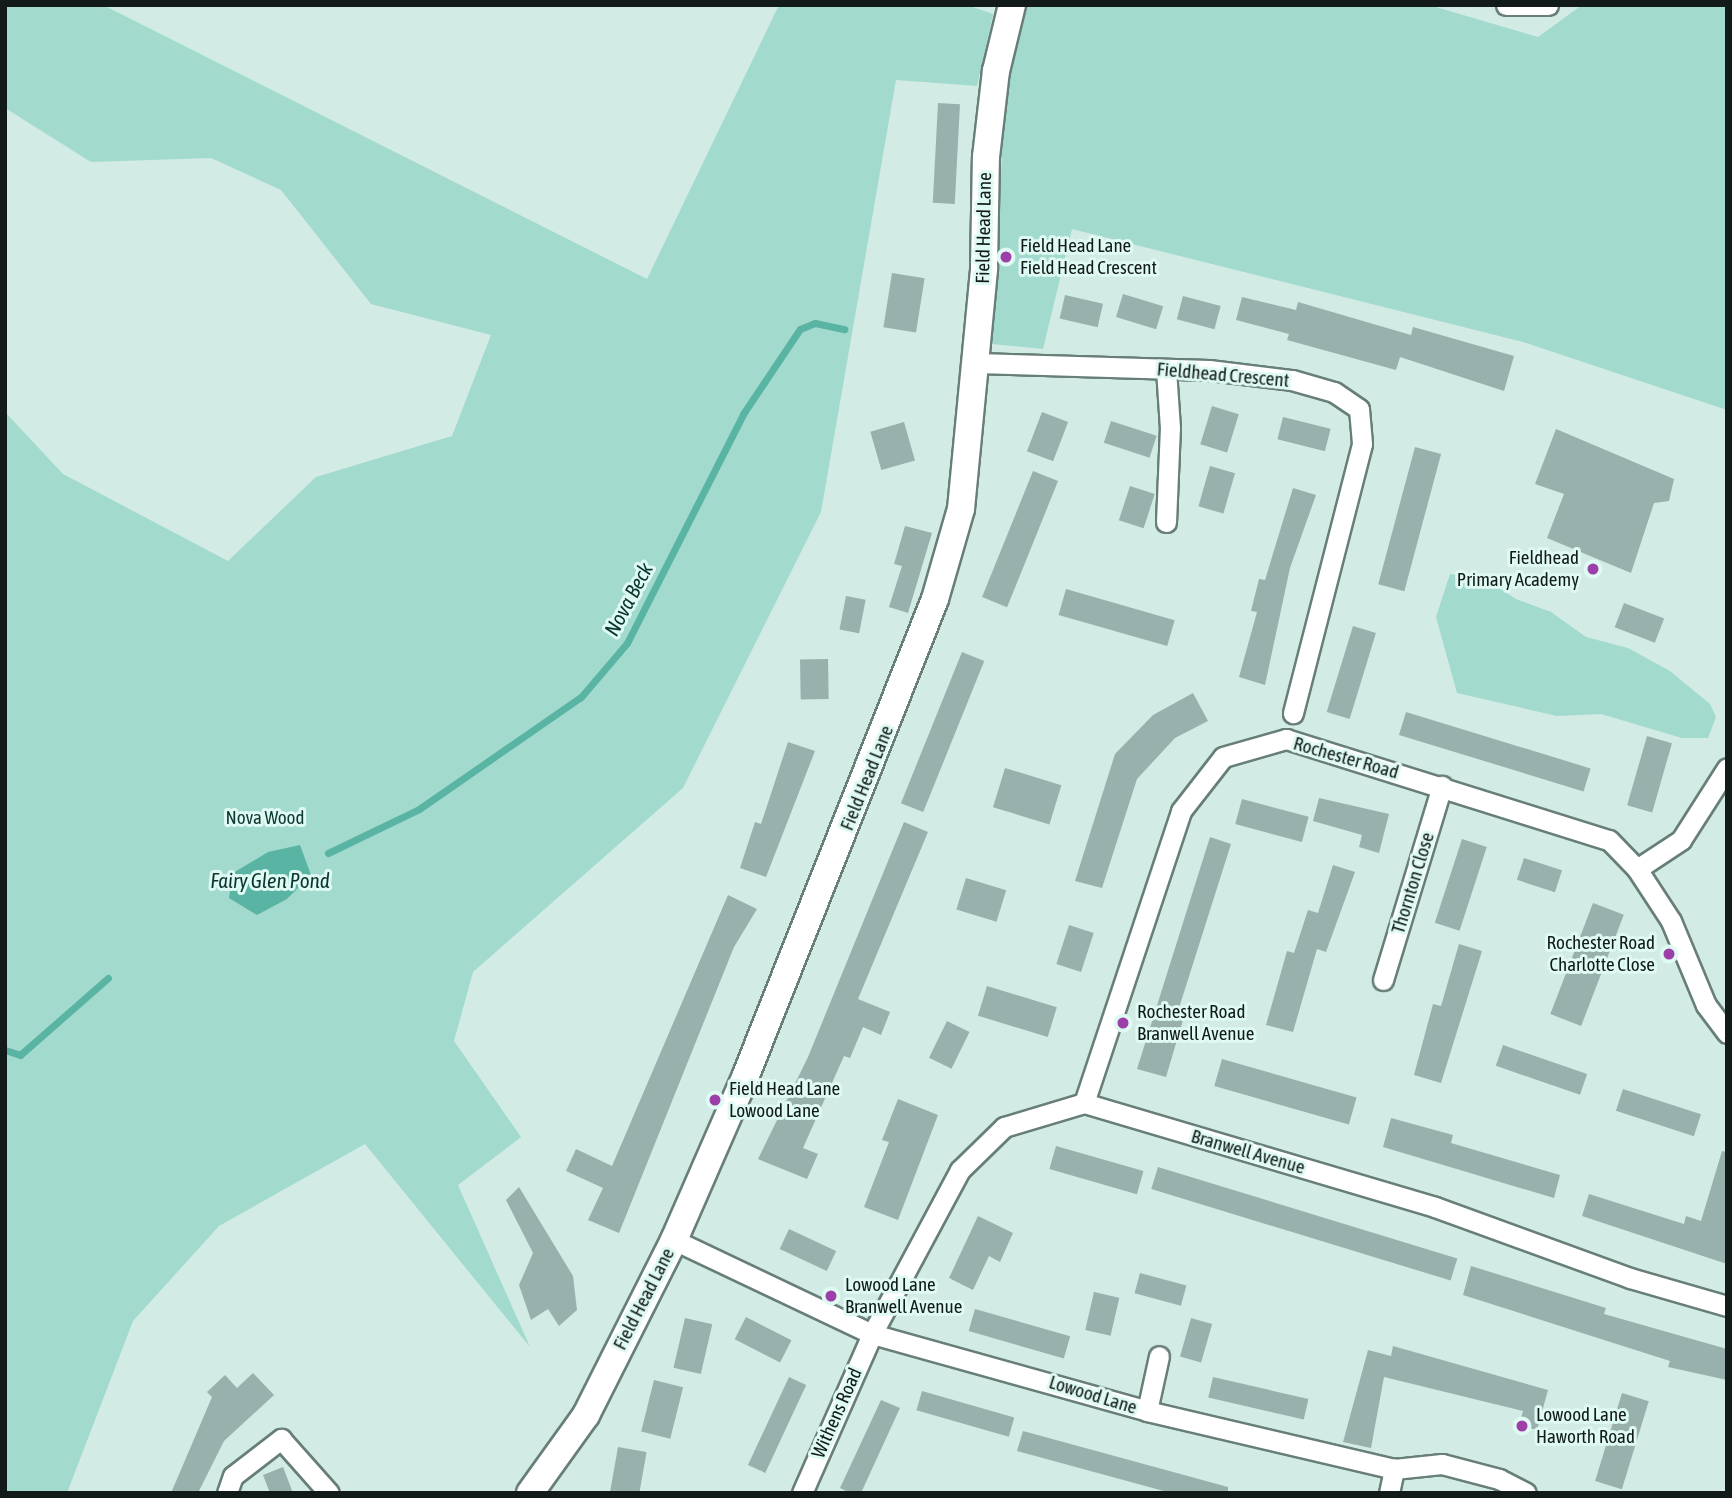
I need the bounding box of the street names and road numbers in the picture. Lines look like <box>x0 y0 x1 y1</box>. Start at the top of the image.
street label: Field Head Lane <box>972 172 996 284</box>
street label: Fieldhead Crescent <box>1156 358 1290 392</box>
street label: Field Head Lane <box>836 722 898 834</box>
street label: Rochester Road <box>1291 732 1401 784</box>
street label: Thornton Close <box>1387 830 1439 936</box>
street label: Branwell Avenue <box>1188 1125 1308 1179</box>
street label: Field Head Lane <box>609 1244 679 1354</box>
street label: Withens Road <box>807 1364 867 1462</box>
street label: Lowood Lane <box>1046 1371 1140 1419</box>

